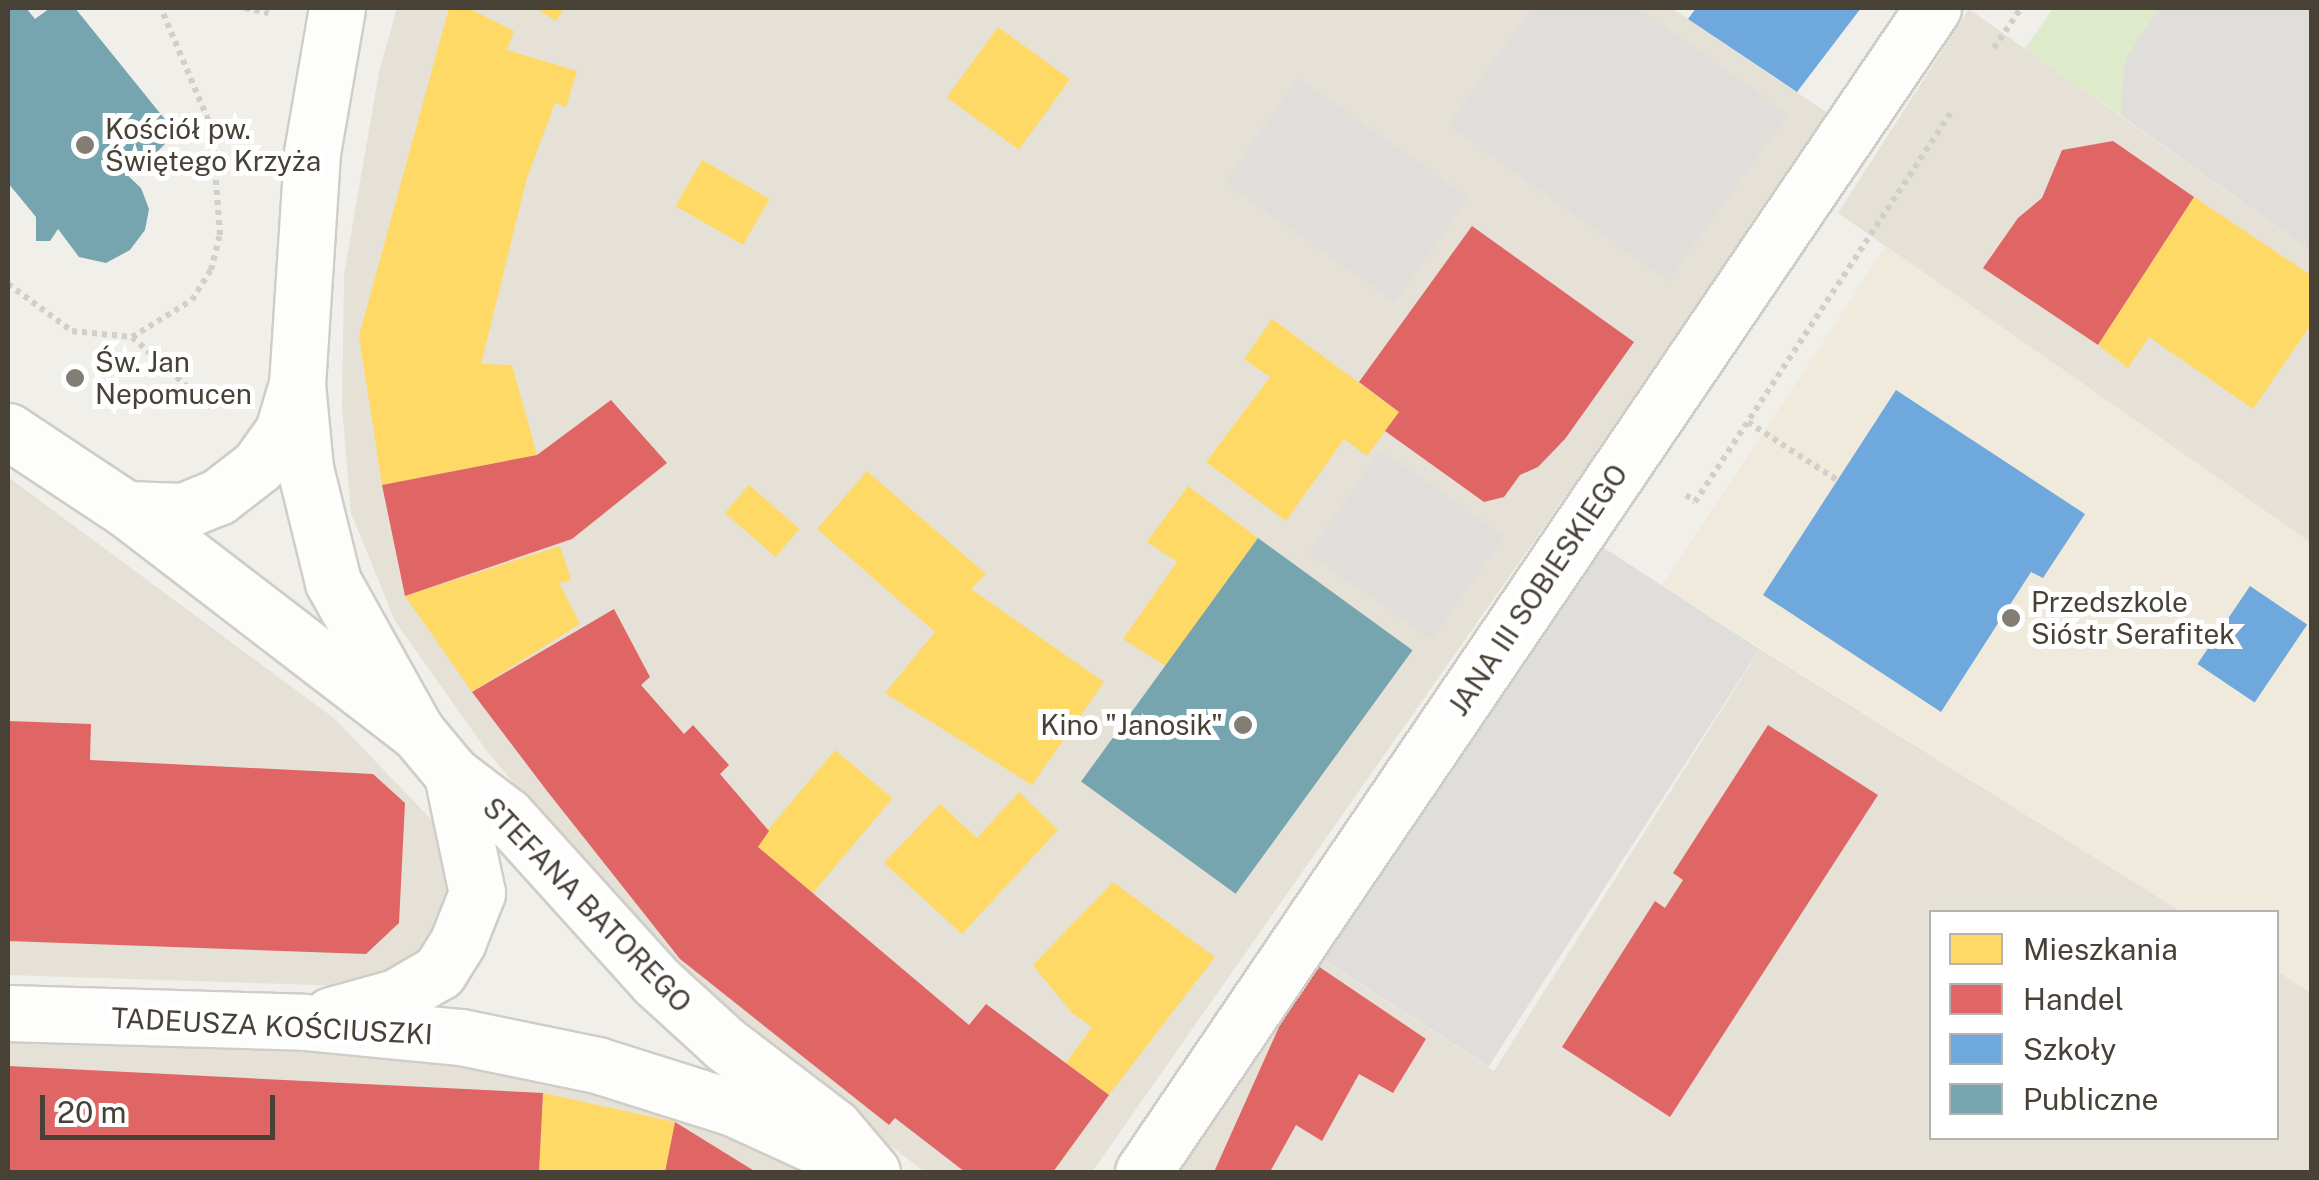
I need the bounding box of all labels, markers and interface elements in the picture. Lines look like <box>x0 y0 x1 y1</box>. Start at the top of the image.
place label: Kościół pw. Świętego Krzyża <box>105 112 321 178</box>
marker: Kościół pw. Świętego Krzyża <box>74 134 96 156</box>
place label: Św. Jan Nepomucen <box>95 345 252 411</box>
marker: Św. Jan Nepomucen <box>64 367 86 389</box>
street label: JANA III SOBIESKIEGO <box>1441 458 1635 722</box>
place label: Przedszkole Sióstr Serafitek <box>2031 585 2235 651</box>
marker: Przedszkole Sióstr Serafitek <box>2000 607 2022 629</box>
place label: Kino "Janosik" <box>1040 708 1223 742</box>
marker: Kino "Janosik" <box>1232 714 1254 736</box>
street label: STEFANA BATOREGO <box>476 791 698 1019</box>
legend <box>1929 910 2279 1140</box>
text: Mieszkania <box>2023 931 2178 967</box>
text: Handel <box>2023 981 2124 1017</box>
street label: TADEUSZA KOŚCIUSZKI <box>110 1001 434 1051</box>
text: Szkoły <box>2023 1031 2116 1067</box>
scale bar <box>45 1075 280 1137</box>
text: Publiczne <box>2023 1081 2159 1117</box>
text: 20 m <box>57 1094 126 1130</box>

